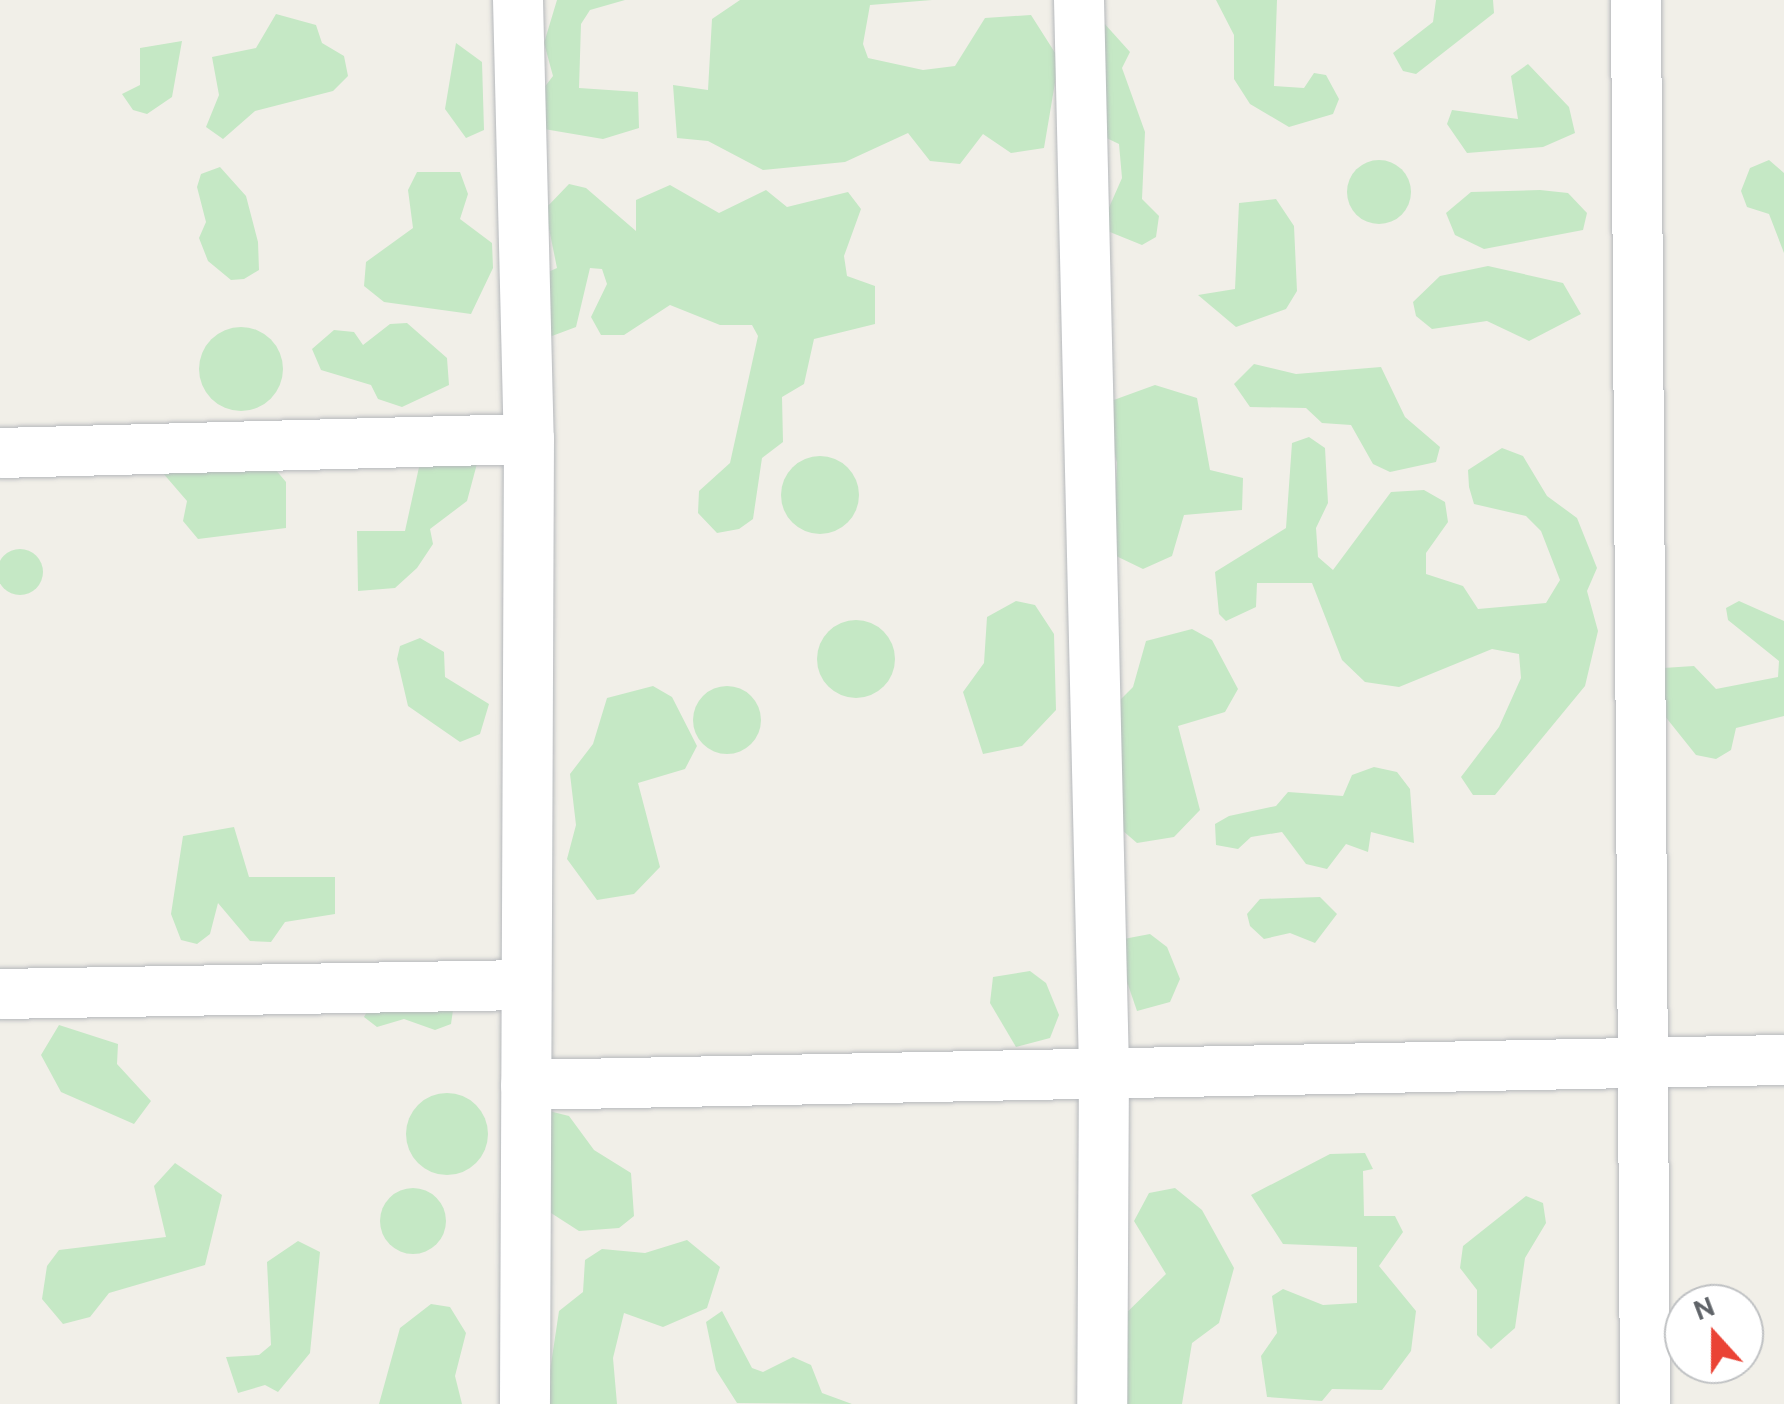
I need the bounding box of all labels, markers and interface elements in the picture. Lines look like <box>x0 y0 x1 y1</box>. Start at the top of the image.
north arrow <box>1664 1284 1764 1384</box>
text: N <box>1689 1288 1719 1327</box>

